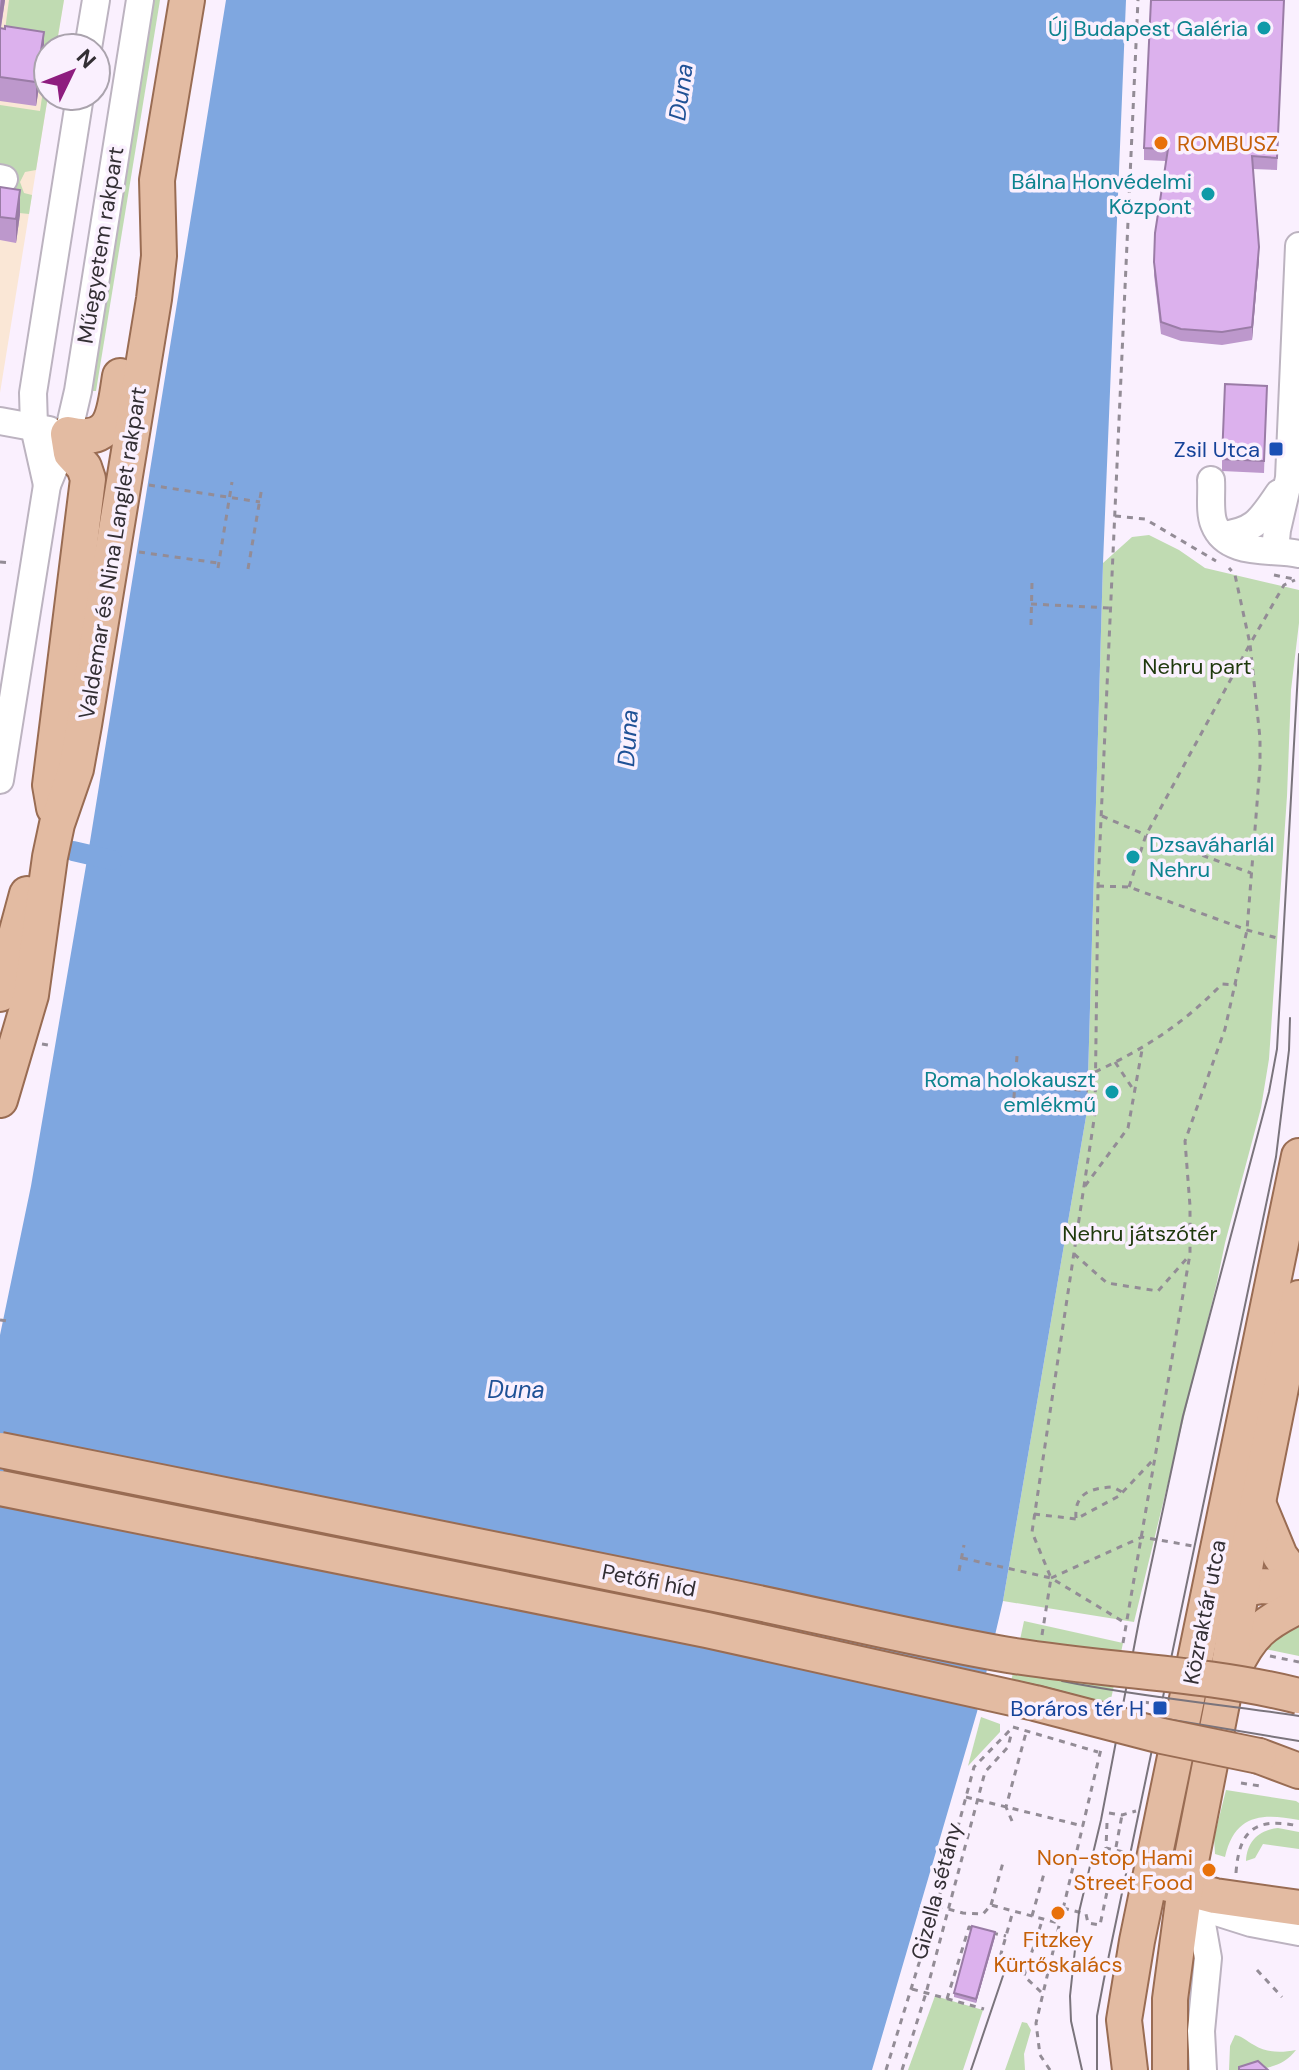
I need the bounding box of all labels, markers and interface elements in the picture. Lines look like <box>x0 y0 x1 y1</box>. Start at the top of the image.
place label: Új Budapest Galéria <box>1048 14 1248 43</box>
marker: Új Budapest Galéria <box>1255 19 1273 37</box>
north arrow <box>32 32 112 112</box>
text: N <box>70 43 102 74</box>
water label: Duna <box>661 61 700 123</box>
place label: ROMBUSZ <box>1177 129 1278 158</box>
marker: ROMBUSZ <box>1152 134 1170 152</box>
street label: Műegyetem rakpart <box>71 144 130 346</box>
place label: Bálna Honvédelmi Központ <box>1011 167 1192 221</box>
marker: Bálna Honvédelmi Központ <box>1199 185 1217 203</box>
street label: Valdemar és Nina Langlet rakpart <box>72 385 153 721</box>
place label: Zsil Utca <box>1174 435 1260 464</box>
marker: Zsil Utca <box>1267 440 1285 458</box>
park label: Nehru part <box>1142 652 1252 681</box>
water label: Duna <box>610 708 645 768</box>
place label: Dzsaváharlál Nehru <box>1149 830 1274 884</box>
marker: Dzsaváharlál Nehru <box>1124 848 1142 866</box>
place label: Roma holokauszt emlékmű <box>924 1065 1096 1119</box>
marker: Roma holokauszt emlékmű <box>1103 1083 1121 1101</box>
park label: Nehru játszótér <box>1062 1219 1218 1248</box>
water label: Duna <box>487 1374 545 1405</box>
street label: Közraktár utca <box>1176 1537 1233 1687</box>
street label: Petőfi híd <box>599 1557 698 1604</box>
place label: Boráros tér H <box>1010 1694 1144 1723</box>
marker: Boráros tér H <box>1151 1699 1169 1717</box>
street label: Gizella sétány <box>904 1820 969 1963</box>
place label: Non-stop Hami Street Food <box>1037 1843 1193 1897</box>
marker: Non-stop Hami Street Food <box>1200 1861 1218 1879</box>
marker: Fitzkey Kürtőskalács <box>1049 1904 1067 1922</box>
place label: Fitzkey Kürtőskalács <box>993 1925 1123 1979</box>

